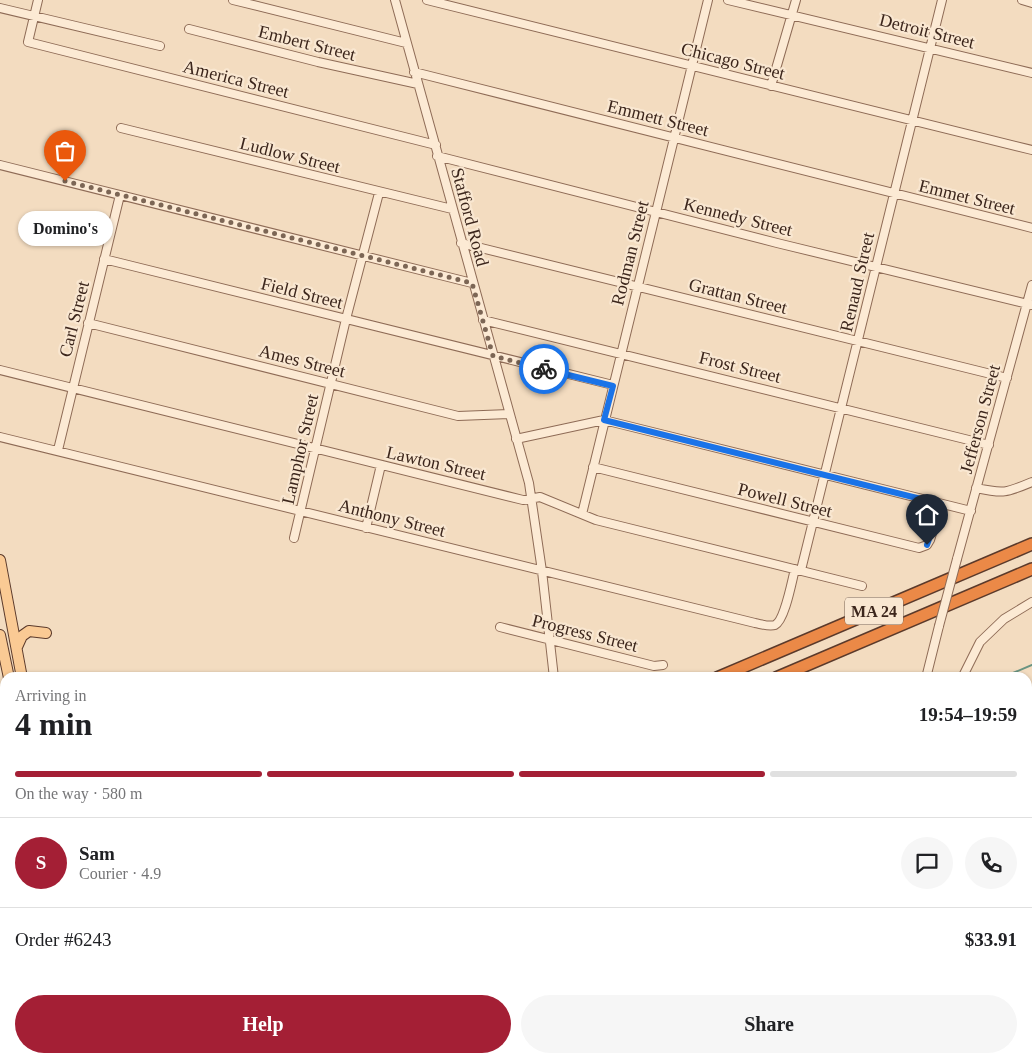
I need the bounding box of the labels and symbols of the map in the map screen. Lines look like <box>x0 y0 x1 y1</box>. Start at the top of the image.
street label: Detroit Street <box>877 10 977 52</box>
street label: Embert Street <box>256 21 358 65</box>
street label: Chicago Street <box>679 38 787 84</box>
street label: America Street <box>181 56 291 102</box>
street label: Emmett Street <box>605 96 711 140</box>
pin <box>44 130 86 181</box>
street label: Ludlow Street <box>238 133 342 177</box>
street label: Stafford Road <box>447 166 493 268</box>
street label: Emmet Street <box>917 175 1017 219</box>
street label: Kennedy Street <box>682 194 794 240</box>
street label: Rodman Street <box>607 198 653 308</box>
callout: Domino's <box>18 211 112 246</box>
street label: Renaud Street <box>836 230 878 334</box>
street label: Field Street <box>259 273 345 313</box>
street label: Grattan Street <box>687 274 789 318</box>
street label: Carl Street <box>55 279 93 359</box>
street label: Ames Street <box>257 341 347 381</box>
courier <box>519 344 569 394</box>
street label: Frost Street <box>697 347 783 387</box>
street label: Jefferson Street <box>956 362 1004 476</box>
street label: Lamphor Street <box>278 392 322 506</box>
street label: Lawton Street <box>384 442 488 484</box>
street label: Powell Street <box>736 479 834 521</box>
pin <box>906 494 948 545</box>
street label: Anthony Street <box>336 495 448 541</box>
road number: MA 24 <box>845 598 903 624</box>
street label: Progress Street <box>530 610 640 656</box>

